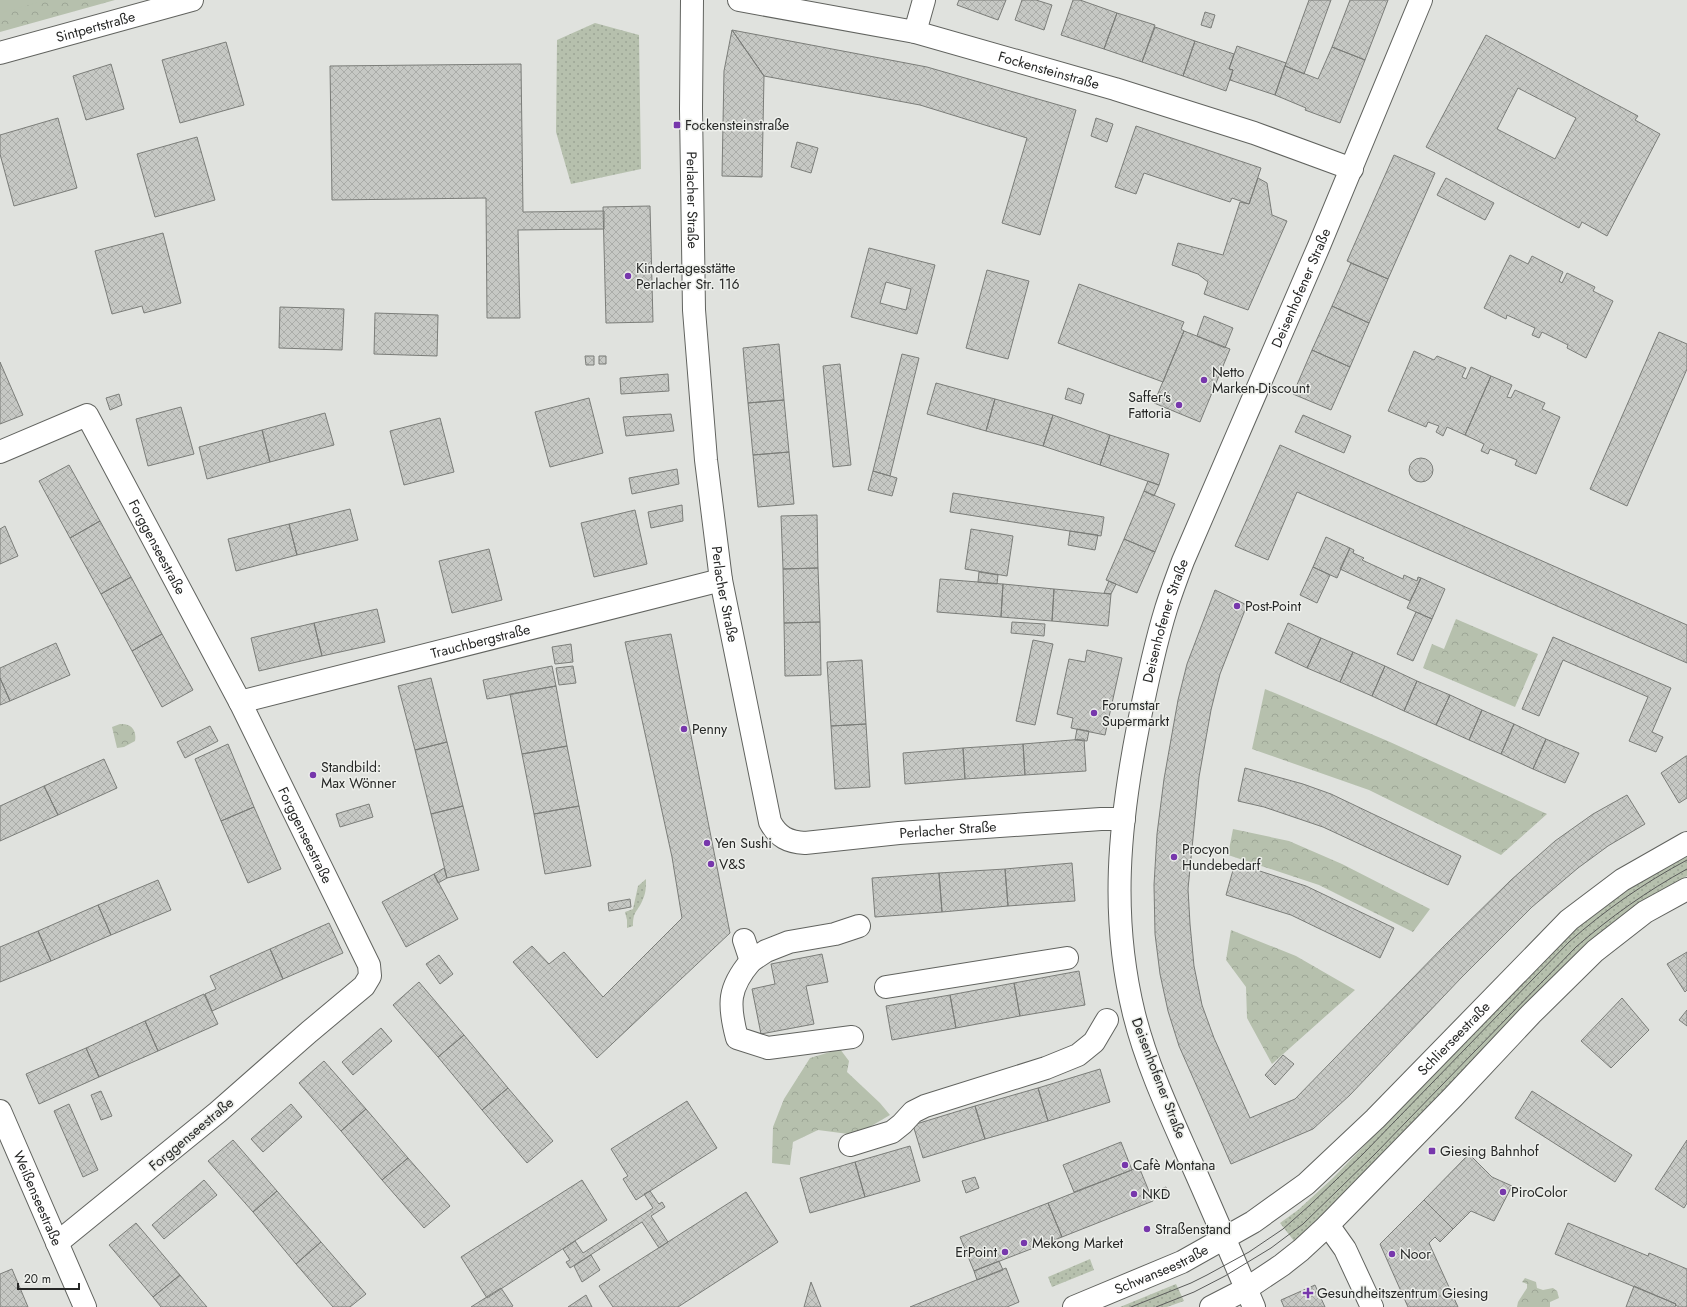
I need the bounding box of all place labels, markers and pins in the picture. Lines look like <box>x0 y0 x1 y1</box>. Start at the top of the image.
place label: Fockensteinstraße <box>685 115 789 135</box>
marker: Fockensteinstraße <box>672 120 682 130</box>
place label: Kindertagesstätte Perlacher Str. 116 <box>636 258 740 294</box>
marker: Kindertagesstätte Perlacher Str. 116 <box>623 271 633 281</box>
place label: Netto Marken-Discount <box>1212 362 1310 398</box>
marker: Netto Marken-Discount <box>1199 375 1209 385</box>
place label: Saffer's Fattoria <box>1128 387 1171 423</box>
marker: Saffer's Fattoria <box>1174 400 1184 410</box>
place label: Post-Point <box>1245 596 1302 616</box>
marker: Post-Point <box>1232 601 1242 611</box>
place label: Forumstar Supermarkt <box>1102 695 1170 731</box>
marker: Forumstar Supermarkt <box>1089 708 1099 718</box>
place label: Penny <box>692 719 728 739</box>
marker: Penny <box>679 724 689 734</box>
place label: Standbild: Max Wönner <box>321 757 396 793</box>
marker: Standbild: Max Wönner <box>308 770 318 780</box>
place label: Yen Sushi <box>715 833 772 853</box>
marker: Yen Sushi <box>702 838 712 848</box>
place label: Procyon Hundebedarf <box>1182 839 1262 875</box>
marker: Procyon Hundebedarf <box>1169 852 1179 862</box>
place label: V&S <box>719 854 746 874</box>
marker: V&S <box>706 859 716 869</box>
place label: Giesing Bahnhof <box>1440 1141 1540 1161</box>
marker: Giesing Bahnhof <box>1427 1146 1437 1156</box>
place label: Cafè Montana <box>1133 1155 1215 1175</box>
marker: Cafè Montana <box>1120 1160 1130 1170</box>
place label: PiroColor <box>1511 1182 1568 1202</box>
place label: NKD <box>1142 1184 1170 1204</box>
marker: PiroColor <box>1498 1187 1508 1197</box>
marker: NKD <box>1129 1189 1139 1199</box>
place label: Straßenstand <box>1155 1219 1231 1239</box>
marker: Straßenstand <box>1142 1224 1152 1234</box>
place label: Mekong Market <box>1032 1233 1124 1253</box>
marker: Mekong Market <box>1019 1238 1029 1248</box>
place label: ErPoint <box>955 1242 998 1262</box>
place label: Noor <box>1400 1244 1431 1264</box>
marker: ErPoint <box>1000 1247 1010 1257</box>
marker: Noor <box>1387 1249 1397 1259</box>
place label: Gesundheitszentrum Giesing <box>1317 1283 1488 1303</box>
marker: Gesundheitszentrum Giesing <box>1302 1287 1314 1299</box>

